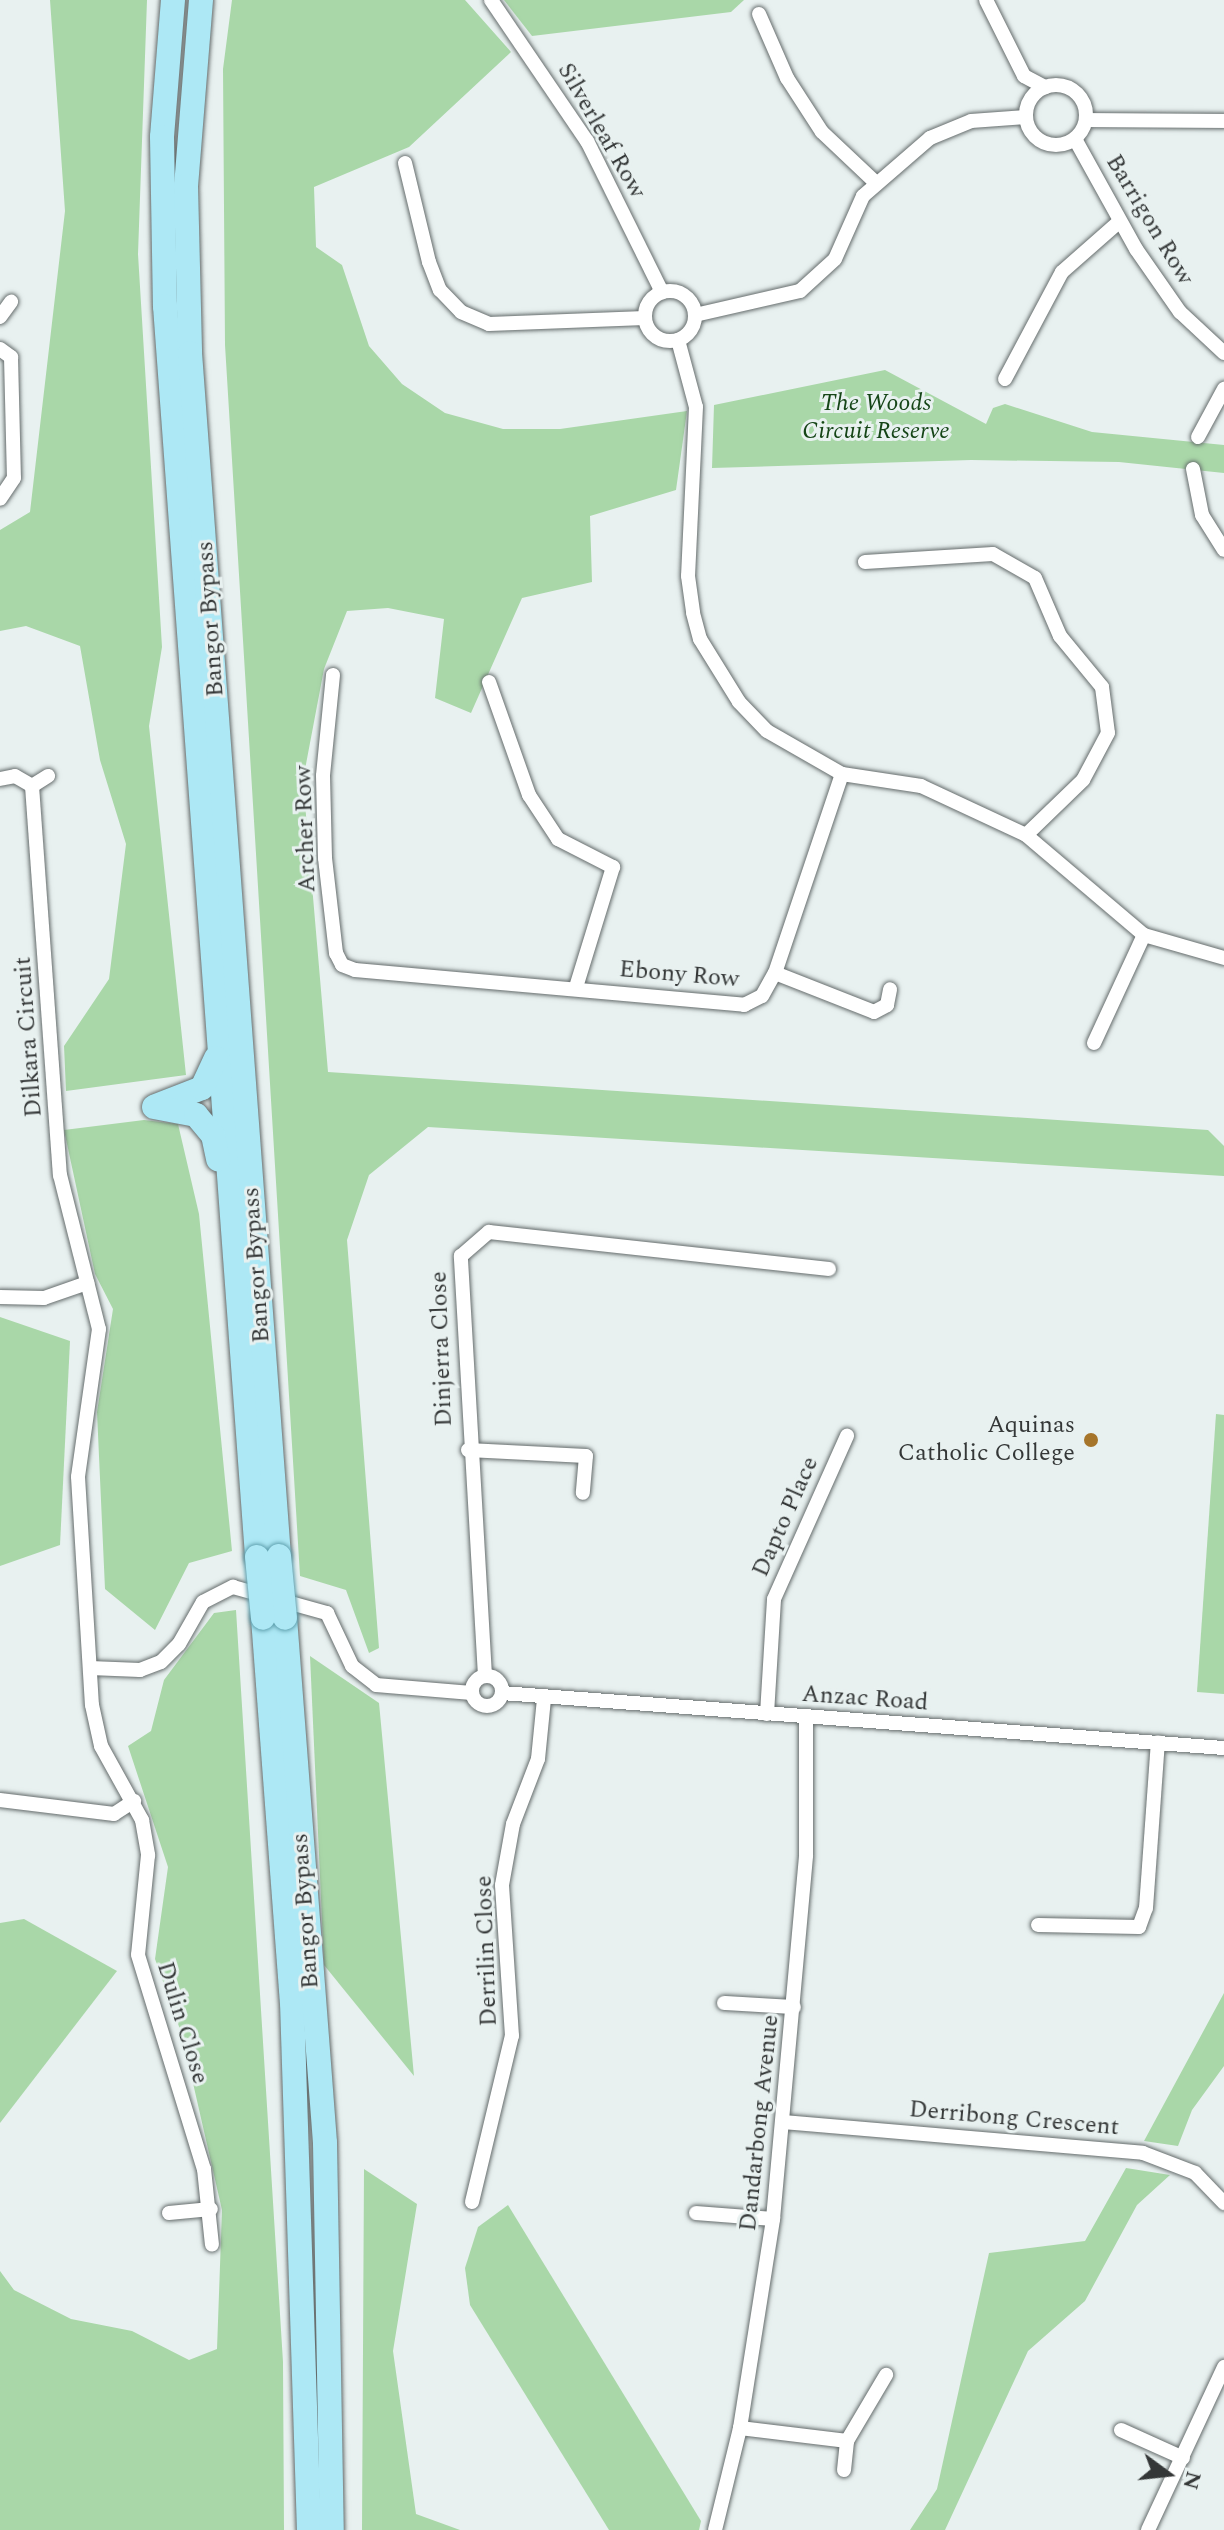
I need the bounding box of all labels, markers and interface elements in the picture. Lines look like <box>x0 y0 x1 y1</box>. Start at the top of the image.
street label: Silverleaf Row <box>551 58 651 204</box>
street label: Barrigon Row <box>1099 150 1199 290</box>
park label: The Woods Circuit Reserve <box>802 390 950 446</box>
street label: Bangor Bypass <box>191 540 231 698</box>
street label: Archer Row <box>289 765 323 893</box>
street label: Ebony Row <box>618 955 740 995</box>
street label: Dilkara Circuit <box>9 956 49 1118</box>
street label: Bangor Bypass <box>237 1186 277 1344</box>
street label: Dinjerra Close <box>425 1271 459 1427</box>
place label: Aquinas Catholic College <box>898 1412 1075 1468</box>
marker: Aquinas Catholic College <box>1082 1431 1100 1449</box>
street label: Dapto Place <box>747 1452 825 1582</box>
street label: Anzac Road <box>801 1680 929 1718</box>
street label: Bangor Bypass <box>286 1832 326 1990</box>
street label: Derrilin Close <box>470 1875 504 2027</box>
street label: Dulin Close <box>150 1959 214 2087</box>
street label: Dandarbong Avenue <box>734 2013 786 2233</box>
street label: Derribong Crescent <box>908 2095 1120 2143</box>
north arrow <box>1128 2434 1208 2514</box>
text: N <box>1173 2467 1210 2493</box>

